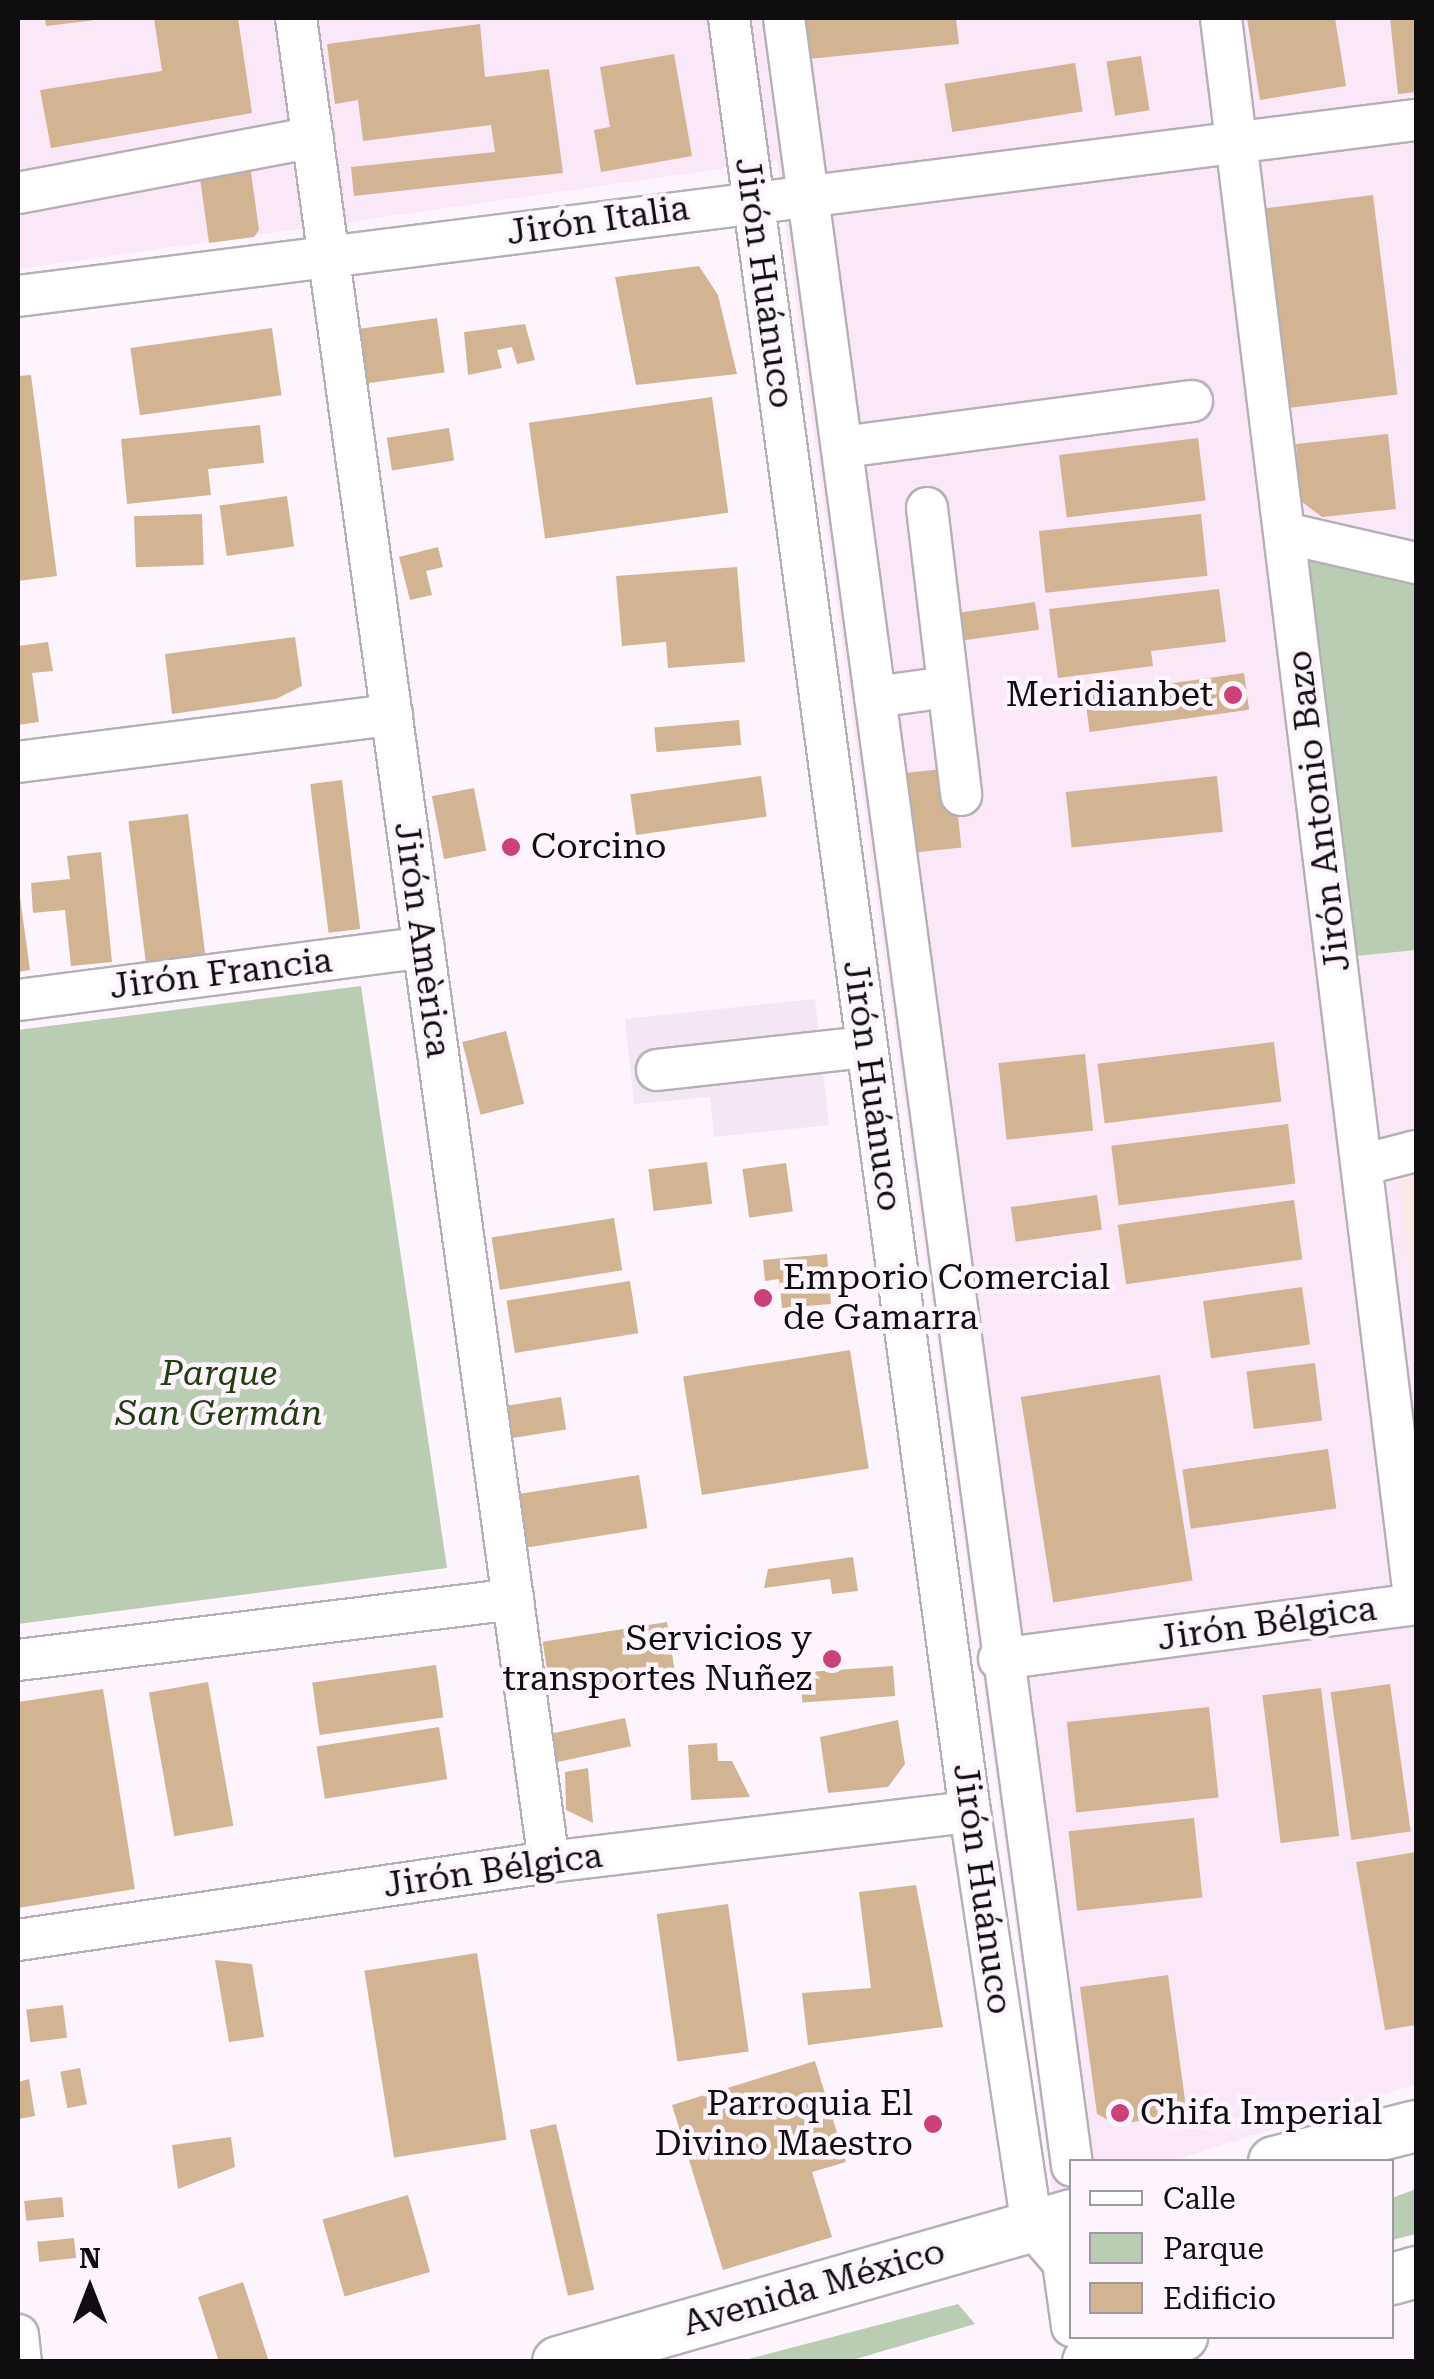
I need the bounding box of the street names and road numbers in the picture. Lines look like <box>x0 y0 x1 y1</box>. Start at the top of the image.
street label: Jirón Huánuco <box>726 155 802 411</box>
street label: Jirón Italia <box>504 187 692 255</box>
street label: Jirón Antonio Bazo <box>1278 648 1360 974</box>
street label: Jirón Amèrica <box>385 819 459 1061</box>
street label: Jirón Francia <box>107 940 335 1008</box>
street label: Jirón Huánuco <box>834 958 910 1214</box>
street label: Jirón Bélgica <box>1155 1588 1379 1660</box>
street label: Jirón Huánuco <box>944 1761 1020 2017</box>
street label: Jirón Bélgica <box>381 1835 605 1907</box>
street label: Avenida México <box>678 2231 950 2345</box>

